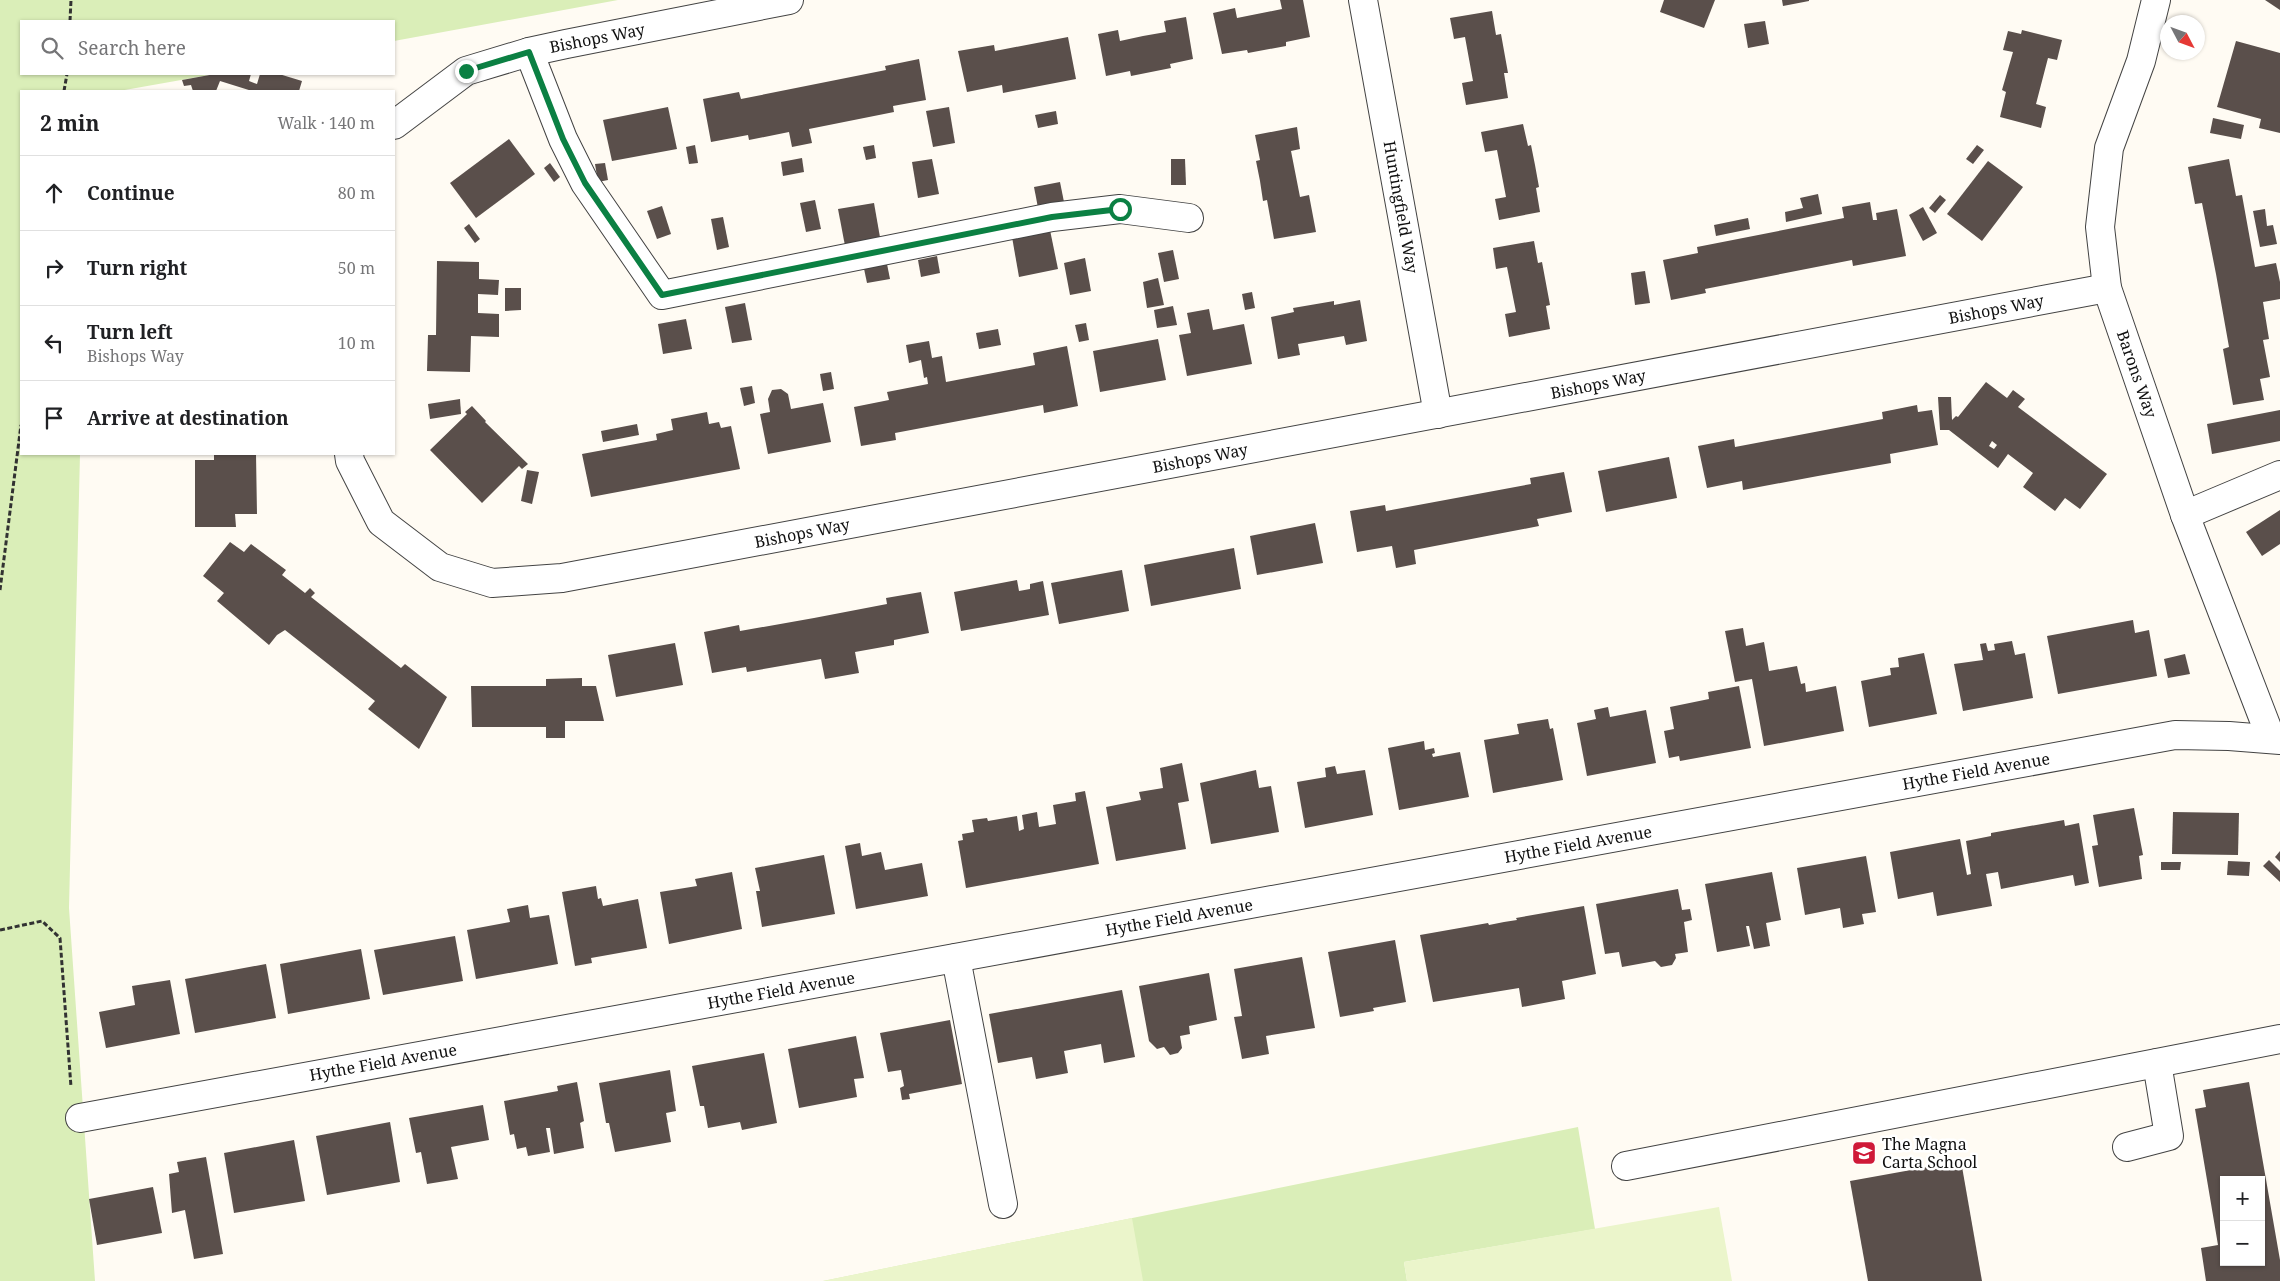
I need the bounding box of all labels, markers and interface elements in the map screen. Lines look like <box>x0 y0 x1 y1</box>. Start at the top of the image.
north arrow <box>2160 15 2205 60</box>
street label: Bishops Way <box>547 18 648 58</box>
search box <box>20 20 395 75</box>
icon: search <box>38 34 66 62</box>
text: Search here <box>78 35 186 61</box>
route end <box>455 60 478 83</box>
text: 2 min <box>40 109 99 137</box>
text: Walk · 140 m <box>278 112 375 134</box>
street label: Huntingfield Way <box>1379 139 1424 276</box>
icon: ahead <box>40 179 68 207</box>
text: Continue <box>87 180 175 206</box>
text: 80 m <box>338 182 375 204</box>
route start <box>1109 198 1132 221</box>
icon: right <box>40 254 68 282</box>
text: Turn right <box>87 255 187 281</box>
text: 50 m <box>338 257 375 279</box>
street label: Bishops Way <box>1946 289 2047 329</box>
text: Turn left <box>87 319 173 345</box>
street label: Barons Way <box>2112 327 2163 422</box>
icon: left <box>40 329 68 357</box>
text: 10 m <box>338 332 375 354</box>
text: Bishops Way <box>87 345 184 367</box>
street label: Bishops Way <box>1548 364 1649 404</box>
icon: arrive <box>40 404 68 432</box>
text: Arrive at destination <box>87 405 289 431</box>
street label: Bishops Way <box>1150 438 1251 478</box>
street label: Bishops Way <box>752 513 853 553</box>
street label: Hythe Field Avenue <box>1900 747 2052 795</box>
street label: Hythe Field Avenue <box>1502 820 1654 868</box>
street label: Hythe Field Avenue <box>1103 893 1255 941</box>
street label: Hythe Field Avenue <box>705 966 857 1014</box>
street label: Hythe Field Avenue <box>307 1038 459 1086</box>
place label: The Magna Carta School <box>1882 1133 1977 1173</box>
school or university icon: The Magna Carta School <box>1851 1140 1877 1166</box>
map controls <box>2220 1176 2265 1266</box>
button: + <box>2220 1176 2265 1221</box>
button: − <box>2220 1221 2265 1266</box>

